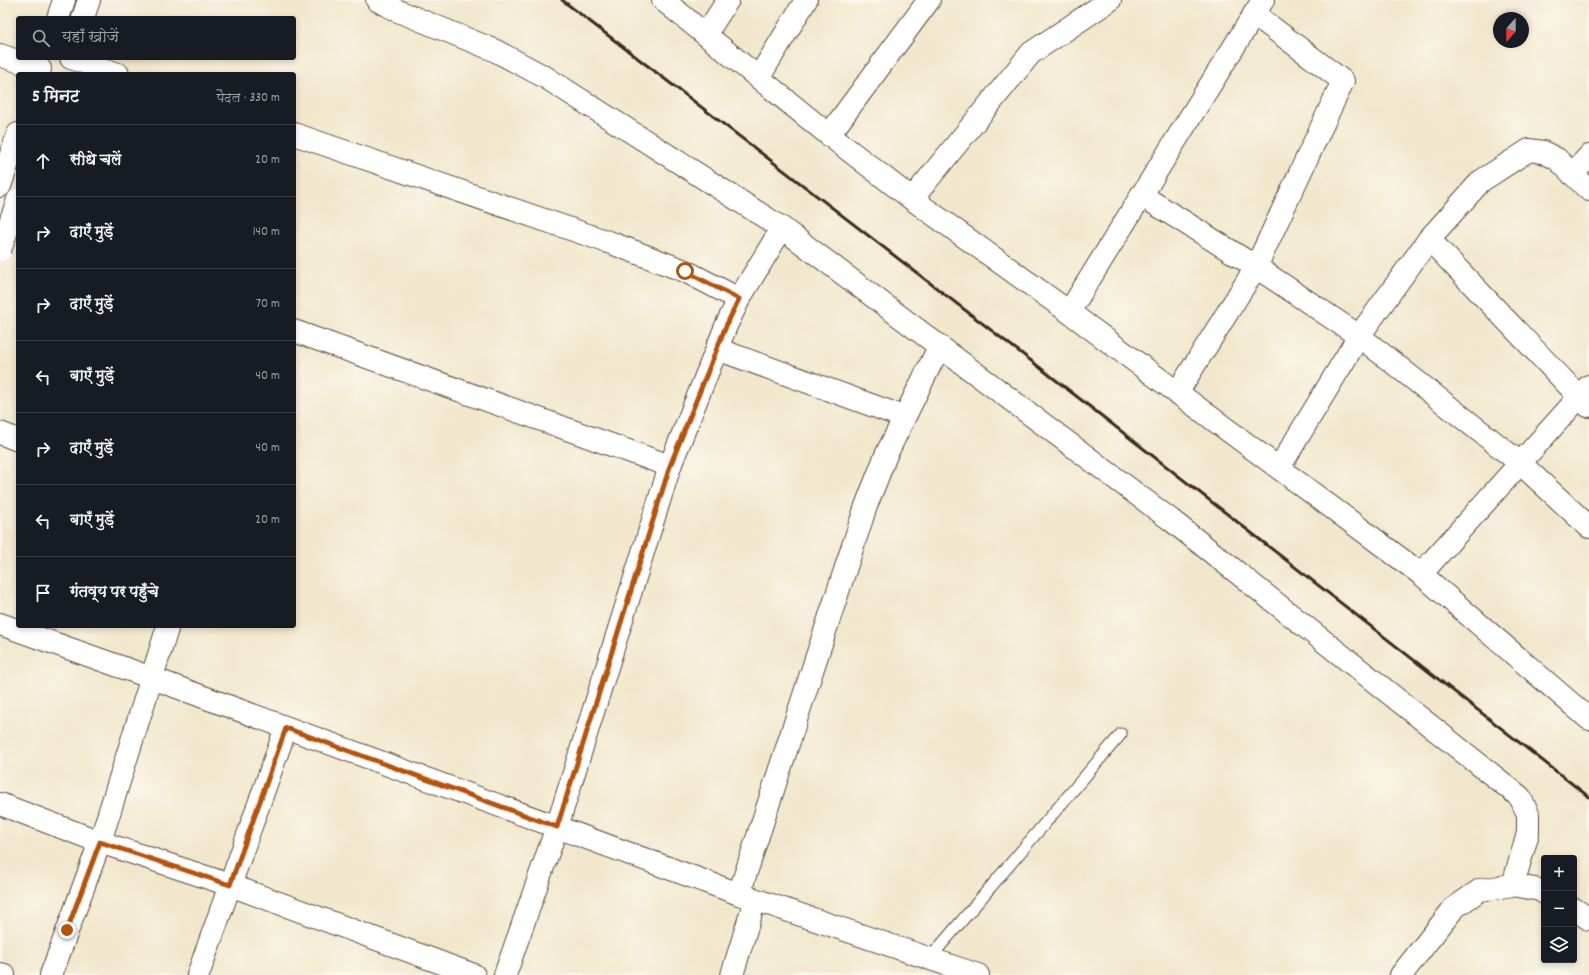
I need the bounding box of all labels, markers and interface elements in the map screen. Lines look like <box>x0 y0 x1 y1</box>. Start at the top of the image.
north arrow <box>1493 12 1529 48</box>
search box <box>16 16 296 60</box>
icon: search <box>30 27 52 49</box>
text: यहाँ खोजें <box>62 27 119 49</box>
text: 5 मिनट <box>32 86 80 110</box>
text: पैदल · 330 m <box>216 89 280 108</box>
icon: ahead <box>32 150 54 172</box>
text: सीधे चलें <box>70 150 121 172</box>
text: 20 m <box>255 151 280 170</box>
icon: right <box>32 222 54 244</box>
text: दाएँ मुड़ें <box>70 222 113 244</box>
text: 140 m <box>253 223 280 242</box>
route start <box>676 262 694 280</box>
icon: right <box>32 294 54 316</box>
text: दाएँ मुड़ें <box>70 294 113 316</box>
text: 70 m <box>256 295 280 314</box>
icon: left <box>32 366 54 388</box>
text: बाएँ मुड़ें <box>70 366 114 388</box>
text: 40 m <box>256 367 280 386</box>
icon: right <box>32 438 54 460</box>
text: दाएँ मुड़ें <box>70 438 113 460</box>
text: 40 m <box>256 439 280 458</box>
icon: left <box>32 510 54 532</box>
text: बाएँ मुड़ें <box>70 510 114 532</box>
text: 20 m <box>255 511 280 530</box>
icon: arrive <box>32 582 54 604</box>
text: गंतव्य पर पहुँचे <box>70 582 159 604</box>
map controls <box>1541 855 1577 963</box>
button: + <box>1541 855 1577 891</box>
button: − <box>1541 891 1577 927</box>
route end <box>58 921 76 939</box>
button: layers <box>1541 927 1577 963</box>

